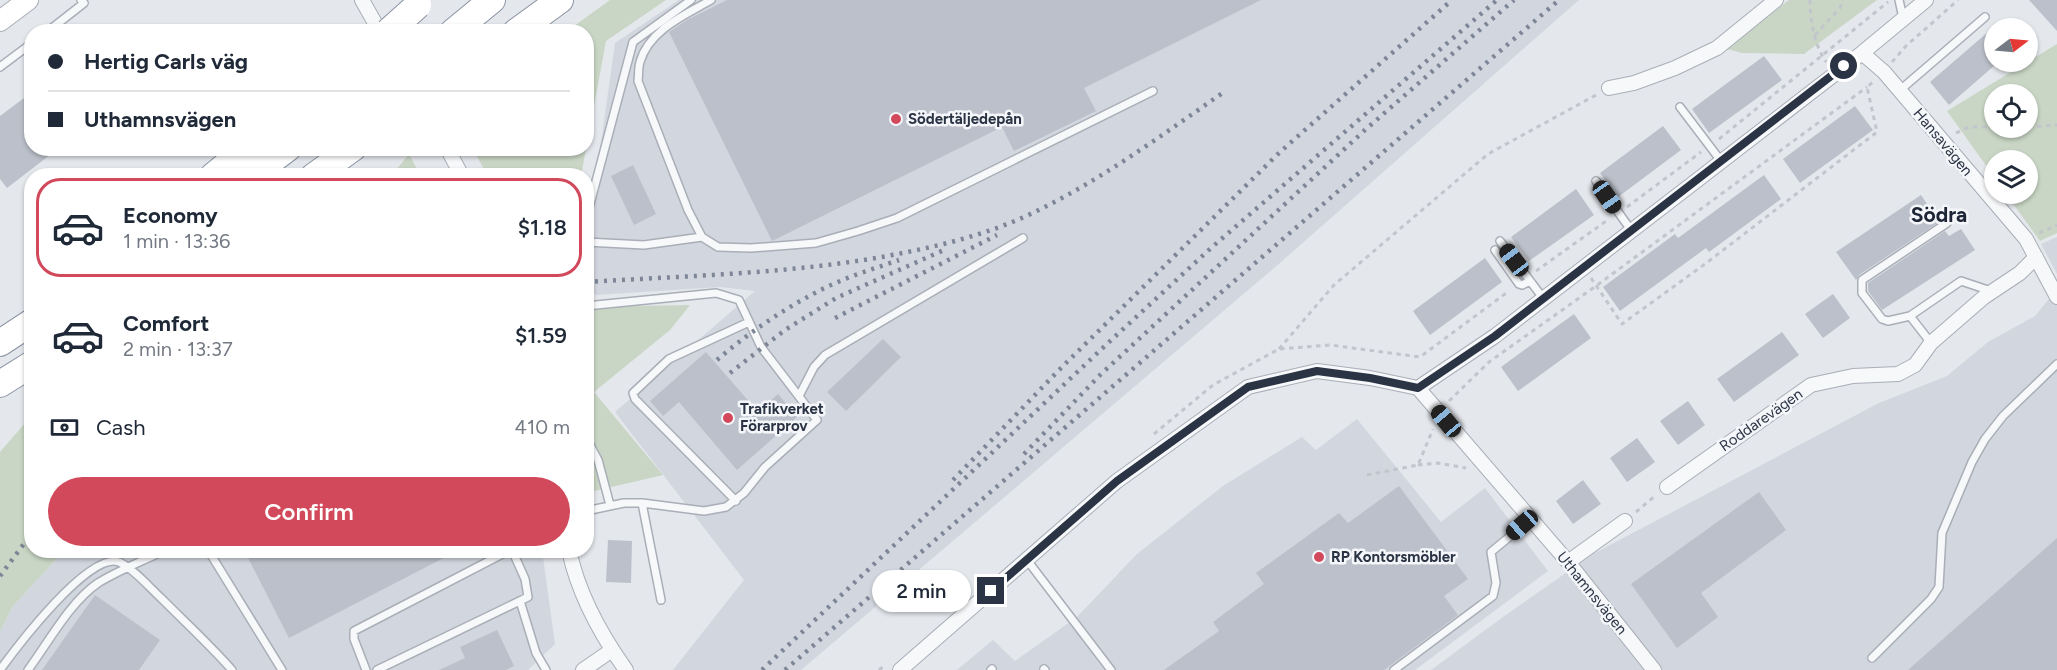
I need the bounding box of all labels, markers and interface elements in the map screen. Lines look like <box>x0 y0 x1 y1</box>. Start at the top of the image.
north arrow <box>1984 18 2038 72</box>
map controls <box>1984 18 2038 204</box>
text: Hertig Carls väg <box>84 48 248 75</box>
route start <box>1830 52 1857 79</box>
button: locate <box>1984 84 2038 138</box>
street label: Hansavägen <box>1910 105 1976 179</box>
text: Uthamnsvägen <box>84 106 236 133</box>
place label: Södertäljedepån <box>908 110 1022 128</box>
marker: Södertäljedepån <box>889 112 903 126</box>
button: layers <box>1984 150 2038 204</box>
car <box>1589 177 1625 217</box>
icon: car <box>51 201 105 255</box>
text: Economy <box>123 202 218 229</box>
district label: Södra <box>1911 202 1967 227</box>
text: $1.18 <box>518 214 567 241</box>
text: 1 min · 13:36 <box>123 229 230 253</box>
car <box>1496 240 1532 280</box>
icon: car <box>51 309 105 363</box>
text: Comfort <box>123 310 209 337</box>
text: $1.59 <box>515 322 567 349</box>
text: 2 min · 13:37 <box>123 337 233 361</box>
street label: Roddarevägen <box>1716 385 1806 455</box>
place label: Trafikverket Förarprov <box>740 400 824 435</box>
car <box>1428 401 1464 441</box>
icon: cash <box>48 411 81 444</box>
marker: Trafikverket Förarprov <box>721 411 735 425</box>
text: Cash <box>96 414 146 441</box>
text: 410 m <box>515 415 570 439</box>
button: Confirm <box>48 477 570 546</box>
car <box>1503 506 1541 544</box>
place label: RP Kontorsmöbler <box>1331 548 1456 566</box>
street label: Uthamnsvägen <box>1553 548 1631 638</box>
marker: RP Kontorsmöbler <box>1312 550 1326 564</box>
callout: 2 min <box>871 570 970 612</box>
route end <box>977 577 1004 604</box>
text: 2 min <box>897 579 946 603</box>

